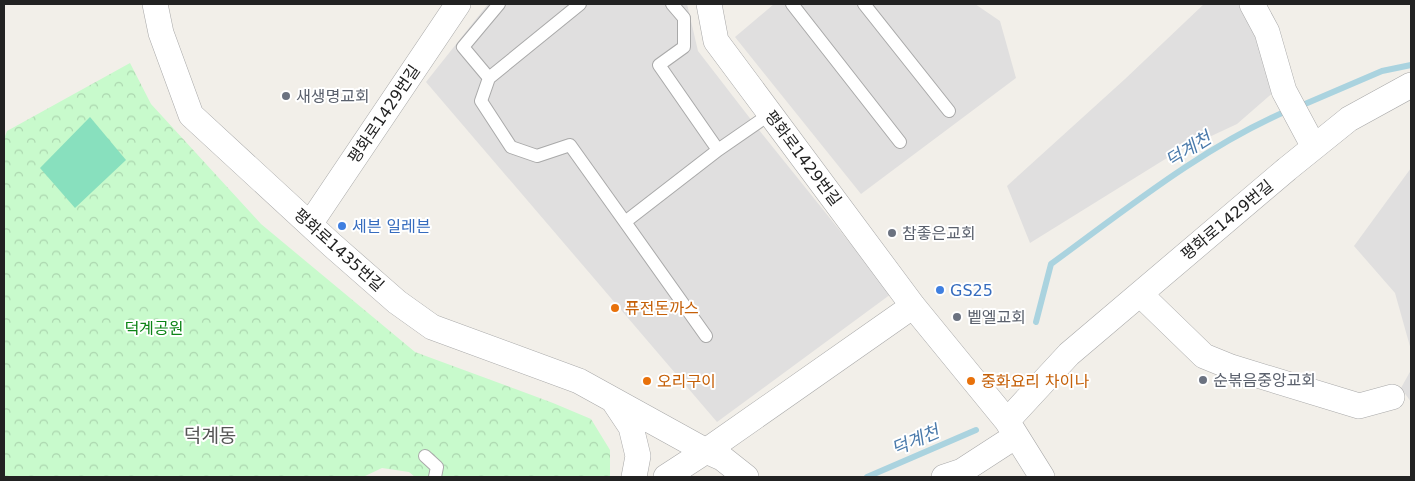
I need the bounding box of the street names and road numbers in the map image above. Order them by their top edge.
street label: 평화로1429번길 [344,61,424,167]
street label: 평화로1429번길 [761,107,845,209]
street label: 평화로1429번길 [1177,176,1277,264]
street label: 평화로1435번길 [290,205,388,295]

